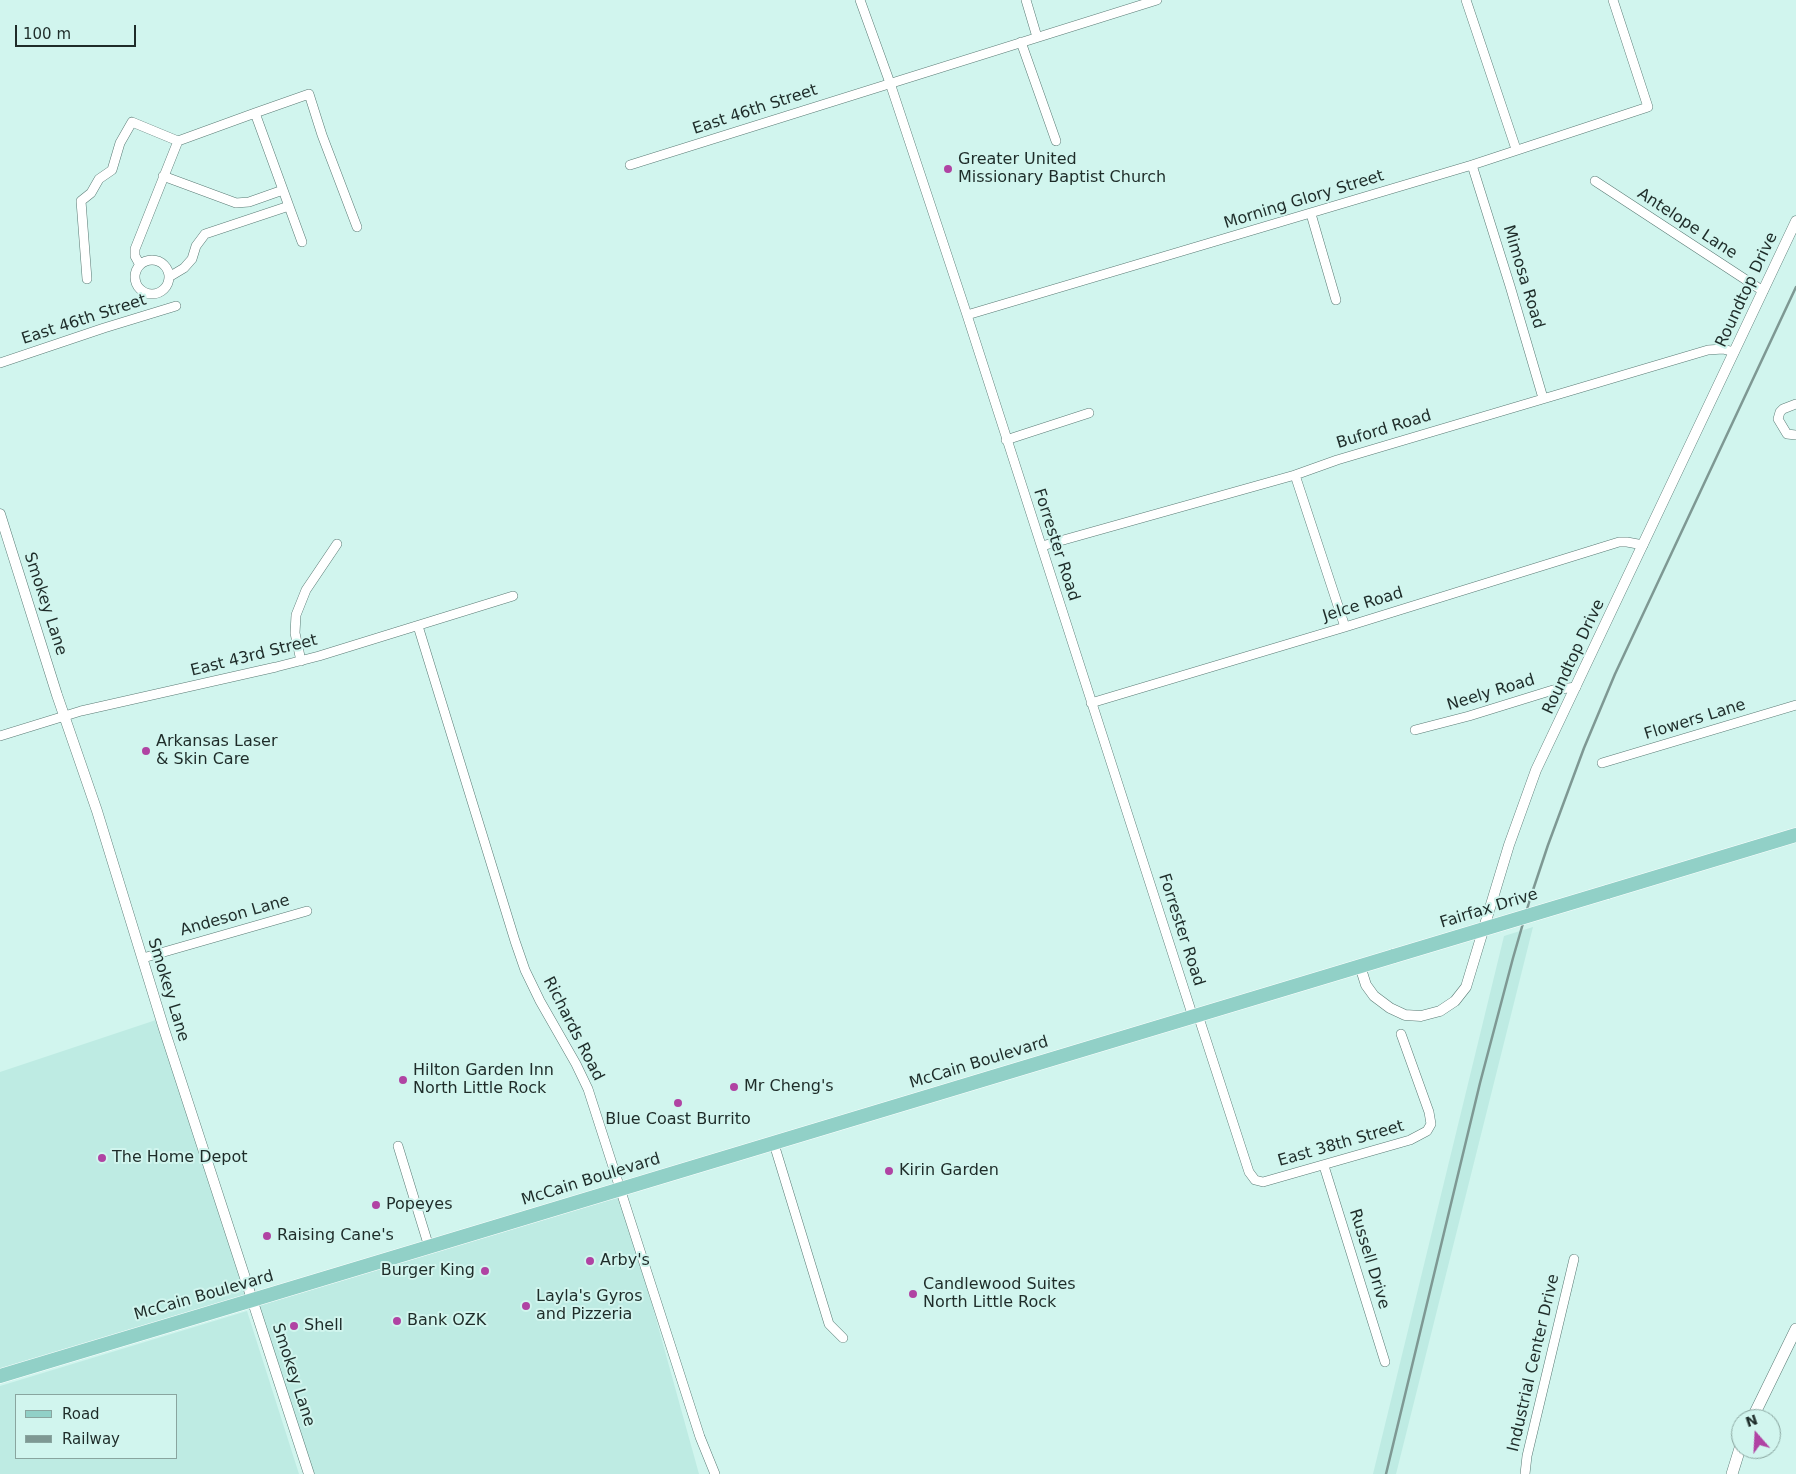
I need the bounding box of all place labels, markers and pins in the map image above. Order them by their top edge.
place label: Greater United Missionary Baptist Church [958,150,1166,188]
marker: Greater United Missionary Baptist Church [942,163,954,175]
place label: Arkansas Laser & Skin Care [156,732,277,770]
marker: Arkansas Laser & Skin Care [140,745,152,757]
place label: Hilton Garden Inn North Little Rock [413,1061,554,1099]
marker: Hilton Garden Inn North Little Rock [397,1074,409,1086]
place label: Mr Cheng's [744,1077,834,1097]
marker: Mr Cheng's [728,1081,740,1093]
marker: Blue Coast Burrito [672,1097,684,1109]
place label: Blue Coast Burrito [605,1110,751,1130]
place label: The Home Depot [112,1148,248,1168]
marker: The Home Depot [96,1152,108,1164]
place label: Kirin Garden [899,1161,999,1181]
marker: Kirin Garden [883,1165,895,1177]
place label: Popeyes [386,1195,453,1215]
marker: Popeyes [370,1199,382,1211]
place label: Raising Cane's [277,1226,394,1246]
marker: Raising Cane's [261,1230,273,1242]
place label: Arby's [600,1251,650,1271]
marker: Arby's [584,1255,596,1267]
place label: Burger King [381,1261,475,1281]
marker: Burger King [479,1265,491,1277]
place label: Candlewood Suites North Little Rock [923,1275,1076,1313]
place label: Layla's Gyros and Pizzeria [536,1287,642,1325]
marker: Candlewood Suites North Little Rock [907,1288,919,1300]
marker: Layla's Gyros and Pizzeria [520,1300,532,1312]
place label: Bank OZK [407,1311,486,1331]
marker: Bank OZK [391,1315,403,1327]
place label: Shell [304,1316,343,1336]
marker: Shell [288,1320,300,1332]

